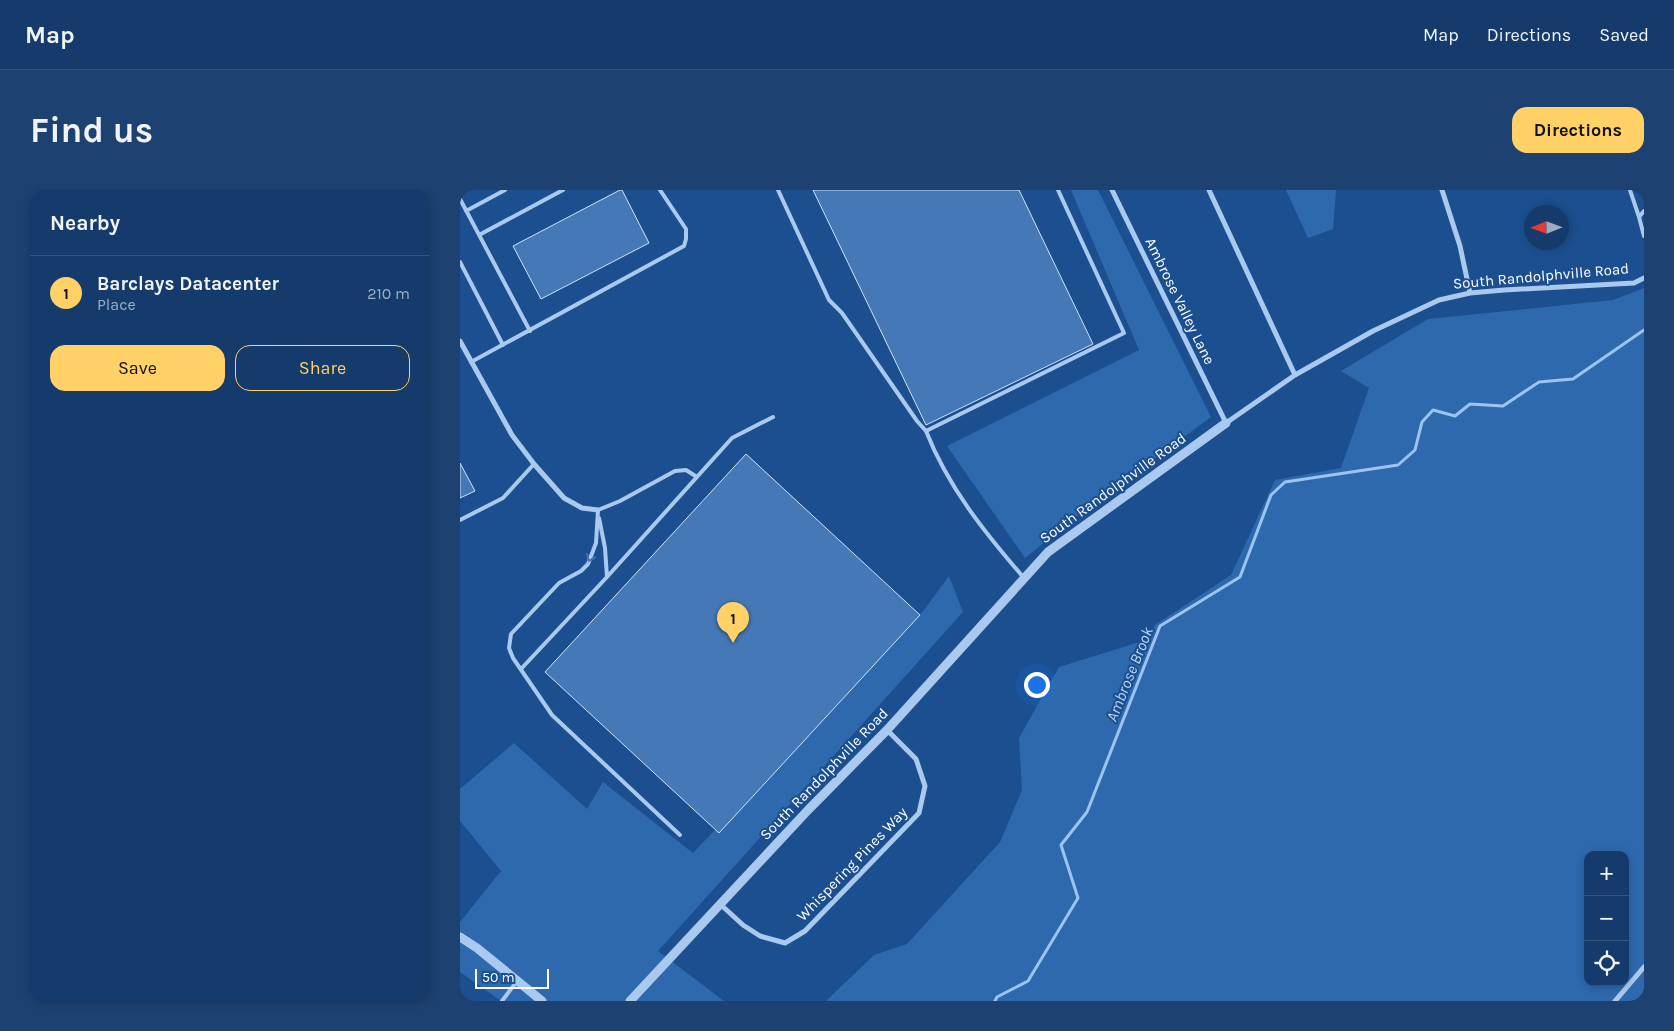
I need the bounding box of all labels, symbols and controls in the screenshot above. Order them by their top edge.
text: Map [25,21,75,49]
text: Map [1423,24,1459,46]
text: Directions [1487,24,1571,46]
text: Saved [1599,24,1649,46]
button: Directions [1512,107,1644,153]
text: Find us [30,110,153,151]
north arrow [1524,205,1569,250]
text: Nearby [50,211,120,235]
street label: Ambrose Valley Lane [1141,234,1219,368]
street label: South Randolphville Road [1452,259,1630,293]
text: Barclays Datacenter [97,273,279,295]
text: 1 [63,284,69,303]
text: 210 m [367,284,410,303]
text: Place [97,295,136,314]
button: Save [50,345,225,391]
button: Share [235,345,410,391]
street label: South Randolphville Road [1036,429,1190,547]
one-way arrow [585,553,596,562]
pin: 1 [717,602,749,643]
water label: Ambrose Brook [1102,623,1157,724]
your location [1024,672,1050,698]
street label: South Randolphville Road [756,704,892,844]
street label: Whispering Pines Way [793,803,911,925]
map controls [1584,851,1629,986]
button: + [1584,851,1629,896]
button: − [1584,896,1629,941]
button: locate [1584,941,1629,986]
scale bar [475,966,549,989]
text: 50 m [482,969,515,986]

